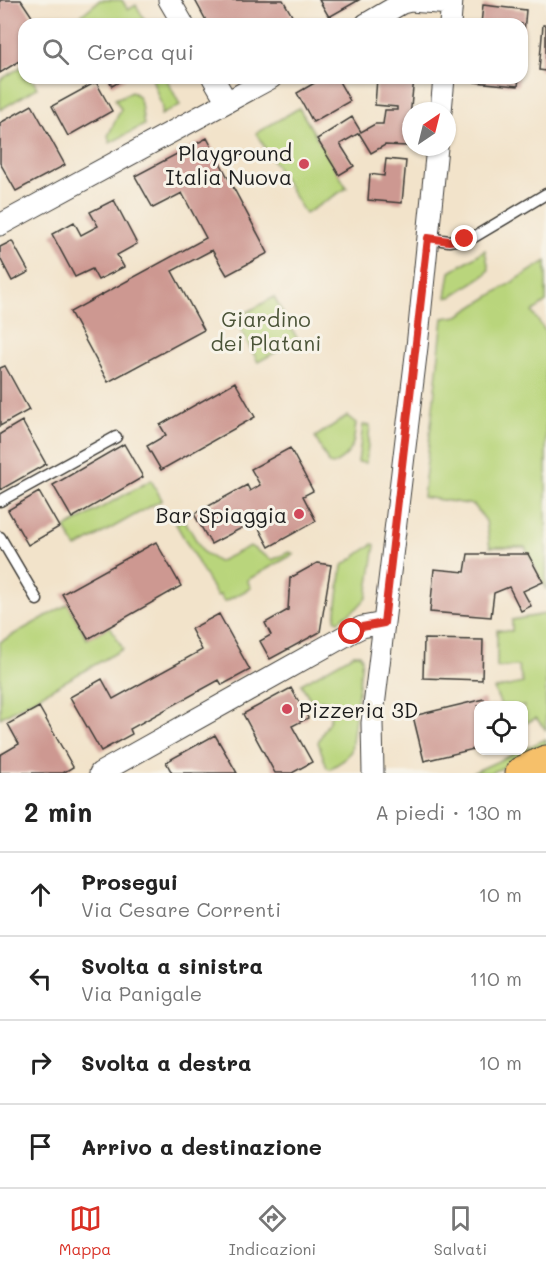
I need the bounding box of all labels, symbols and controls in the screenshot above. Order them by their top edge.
search box [18,18,528,84]
icon: search [39,35,72,68]
text: Cerca qui [87,37,194,66]
north arrow [402,102,456,156]
place label: Playground Italia Nuova [165,139,292,190]
marker: Playground Italia Nuova [297,157,311,171]
route end [451,225,477,251]
park label: Giardino dei Platani [210,305,322,356]
place label: Bar Spiaggia [155,501,287,528]
marker: Bar Spiaggia [292,507,306,521]
route start [338,618,364,644]
place label: Pizzeria 3D [299,696,418,723]
map controls [474,701,528,755]
button: locate [474,701,528,755]
marker: Pizzeria 3D [280,702,294,716]
text: 2 min [24,795,92,829]
text: A piedi · 130 m [375,799,522,825]
text: Prosegui [81,867,178,896]
icon: ahead [24,878,57,911]
text: 10 m [478,881,522,907]
text: Via Cesare Correnti [81,896,281,922]
text: Svolta a sinistra [81,951,263,980]
icon: left [24,962,57,995]
text: 110 m [469,965,522,991]
text: Via Panigale [81,980,202,1006]
icon: right [24,1046,57,1079]
text: Svolta a destra [81,1048,251,1077]
text: 10 m [478,1049,522,1075]
icon: arrive [24,1130,57,1163]
text: Arrivo a destinazione [81,1132,322,1161]
tab: Mappa [59,1202,111,1259]
tab: Indicazioni [229,1202,316,1259]
tab: Salvati [434,1202,487,1259]

